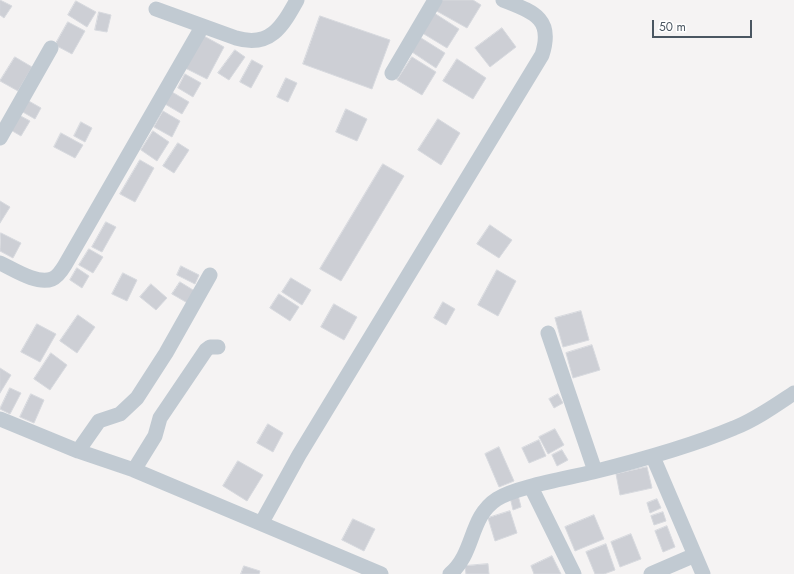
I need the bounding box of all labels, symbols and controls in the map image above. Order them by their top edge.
scale bar [654,12,754,38]
text: 50 m [659,18,686,36]

